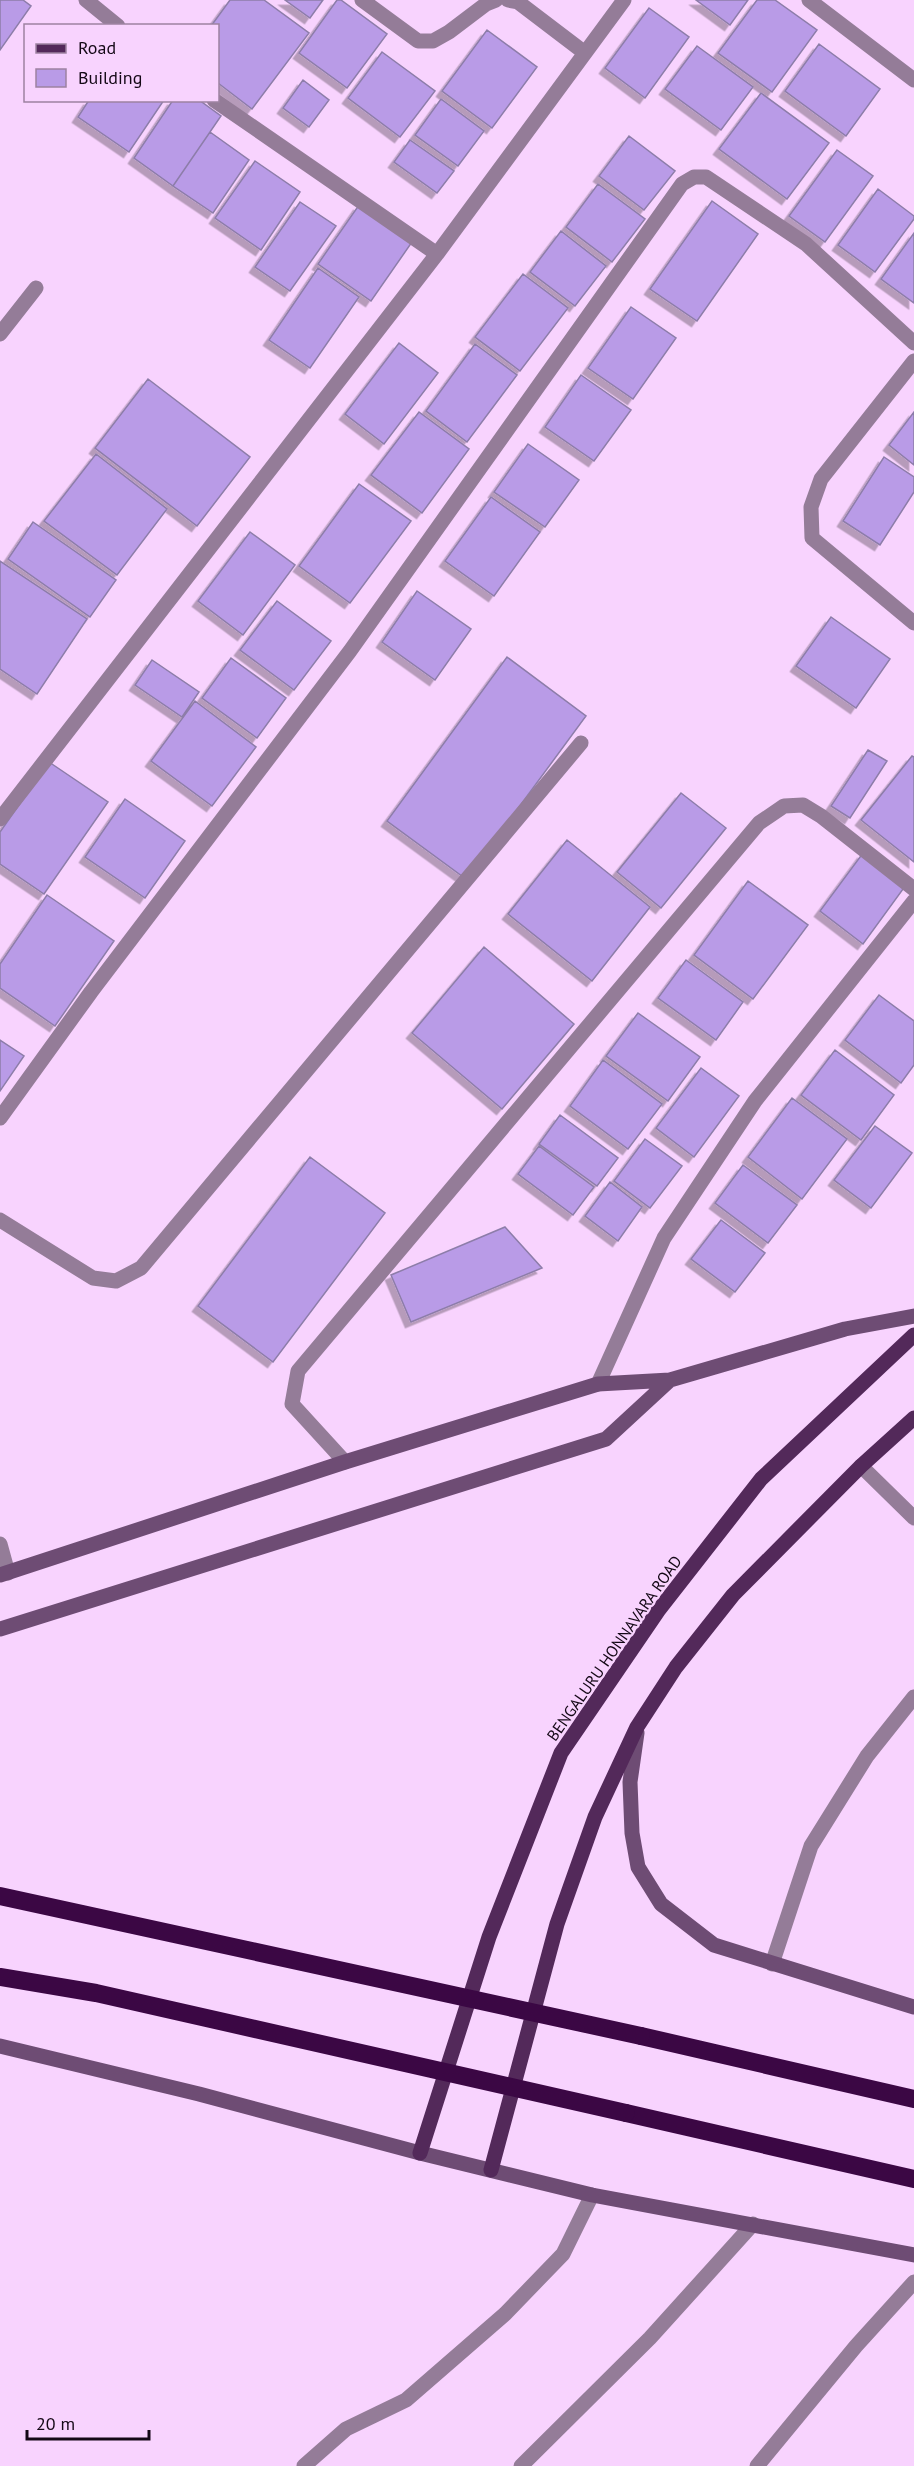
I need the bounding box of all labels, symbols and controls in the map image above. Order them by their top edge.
legend [24,24,219,102]
text: Road [78,36,116,59]
text: Building [78,66,142,89]
street label: BENGALURU HONNAVARA ROAD [542,1551,686,1745]
scale bar [27,2403,148,2441]
text: 20 m [36,2412,75,2435]

